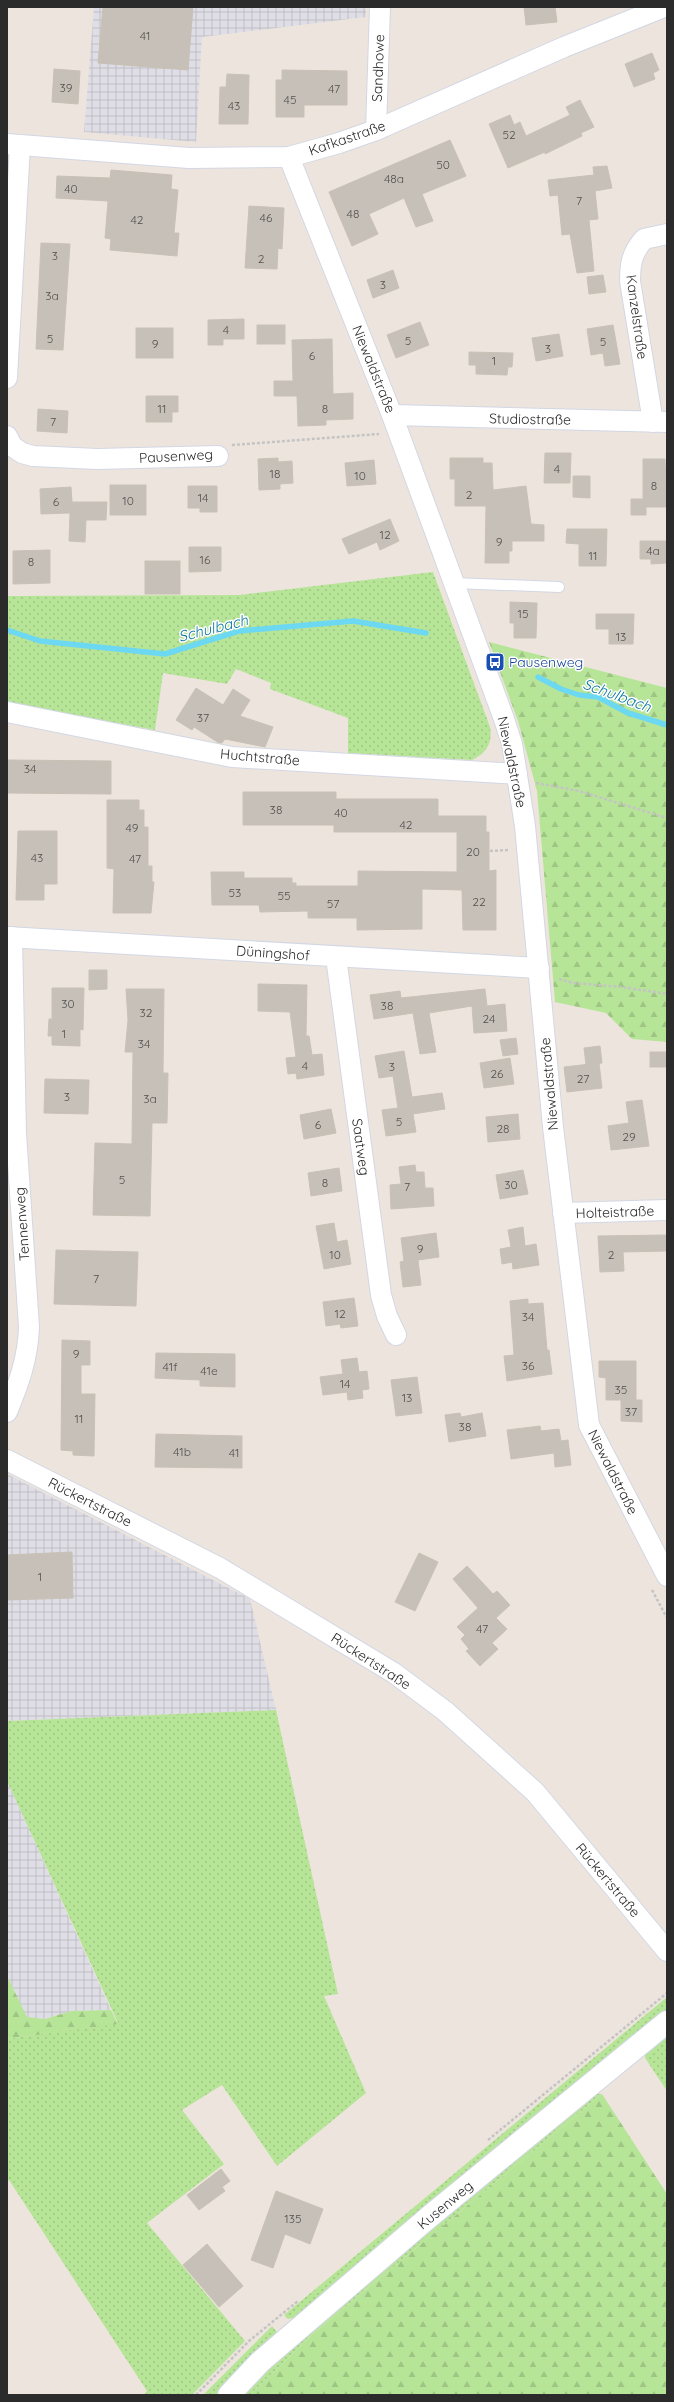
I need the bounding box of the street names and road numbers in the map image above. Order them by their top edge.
street label: Sandhowe [368,34,388,102]
street label: Kafkastraße [306,116,388,160]
street label: Kanzelstraße [622,274,652,360]
street label: Niewaldstraße [348,322,400,416]
street label: Studiostraße [489,409,571,429]
street label: Pausenweg [138,445,214,467]
street label: Niewaldstraße [494,715,531,810]
street label: Huchtstraße [220,745,301,769]
street label: Düningshof [236,941,310,965]
street label: Niewaldstraße [536,1037,562,1131]
street label: Saatweg [348,1117,374,1177]
street label: Tennenweg [10,1186,34,1262]
street label: Holteistraße [575,1202,655,1222]
street label: Niewaldstraße [584,1426,642,1518]
street label: Rückertstraße [45,1473,135,1531]
street label: Rückertstraße [328,1629,414,1693]
street label: Rückertstraße [572,1839,644,1921]
street label: Kusenweg [414,2177,476,2233]

